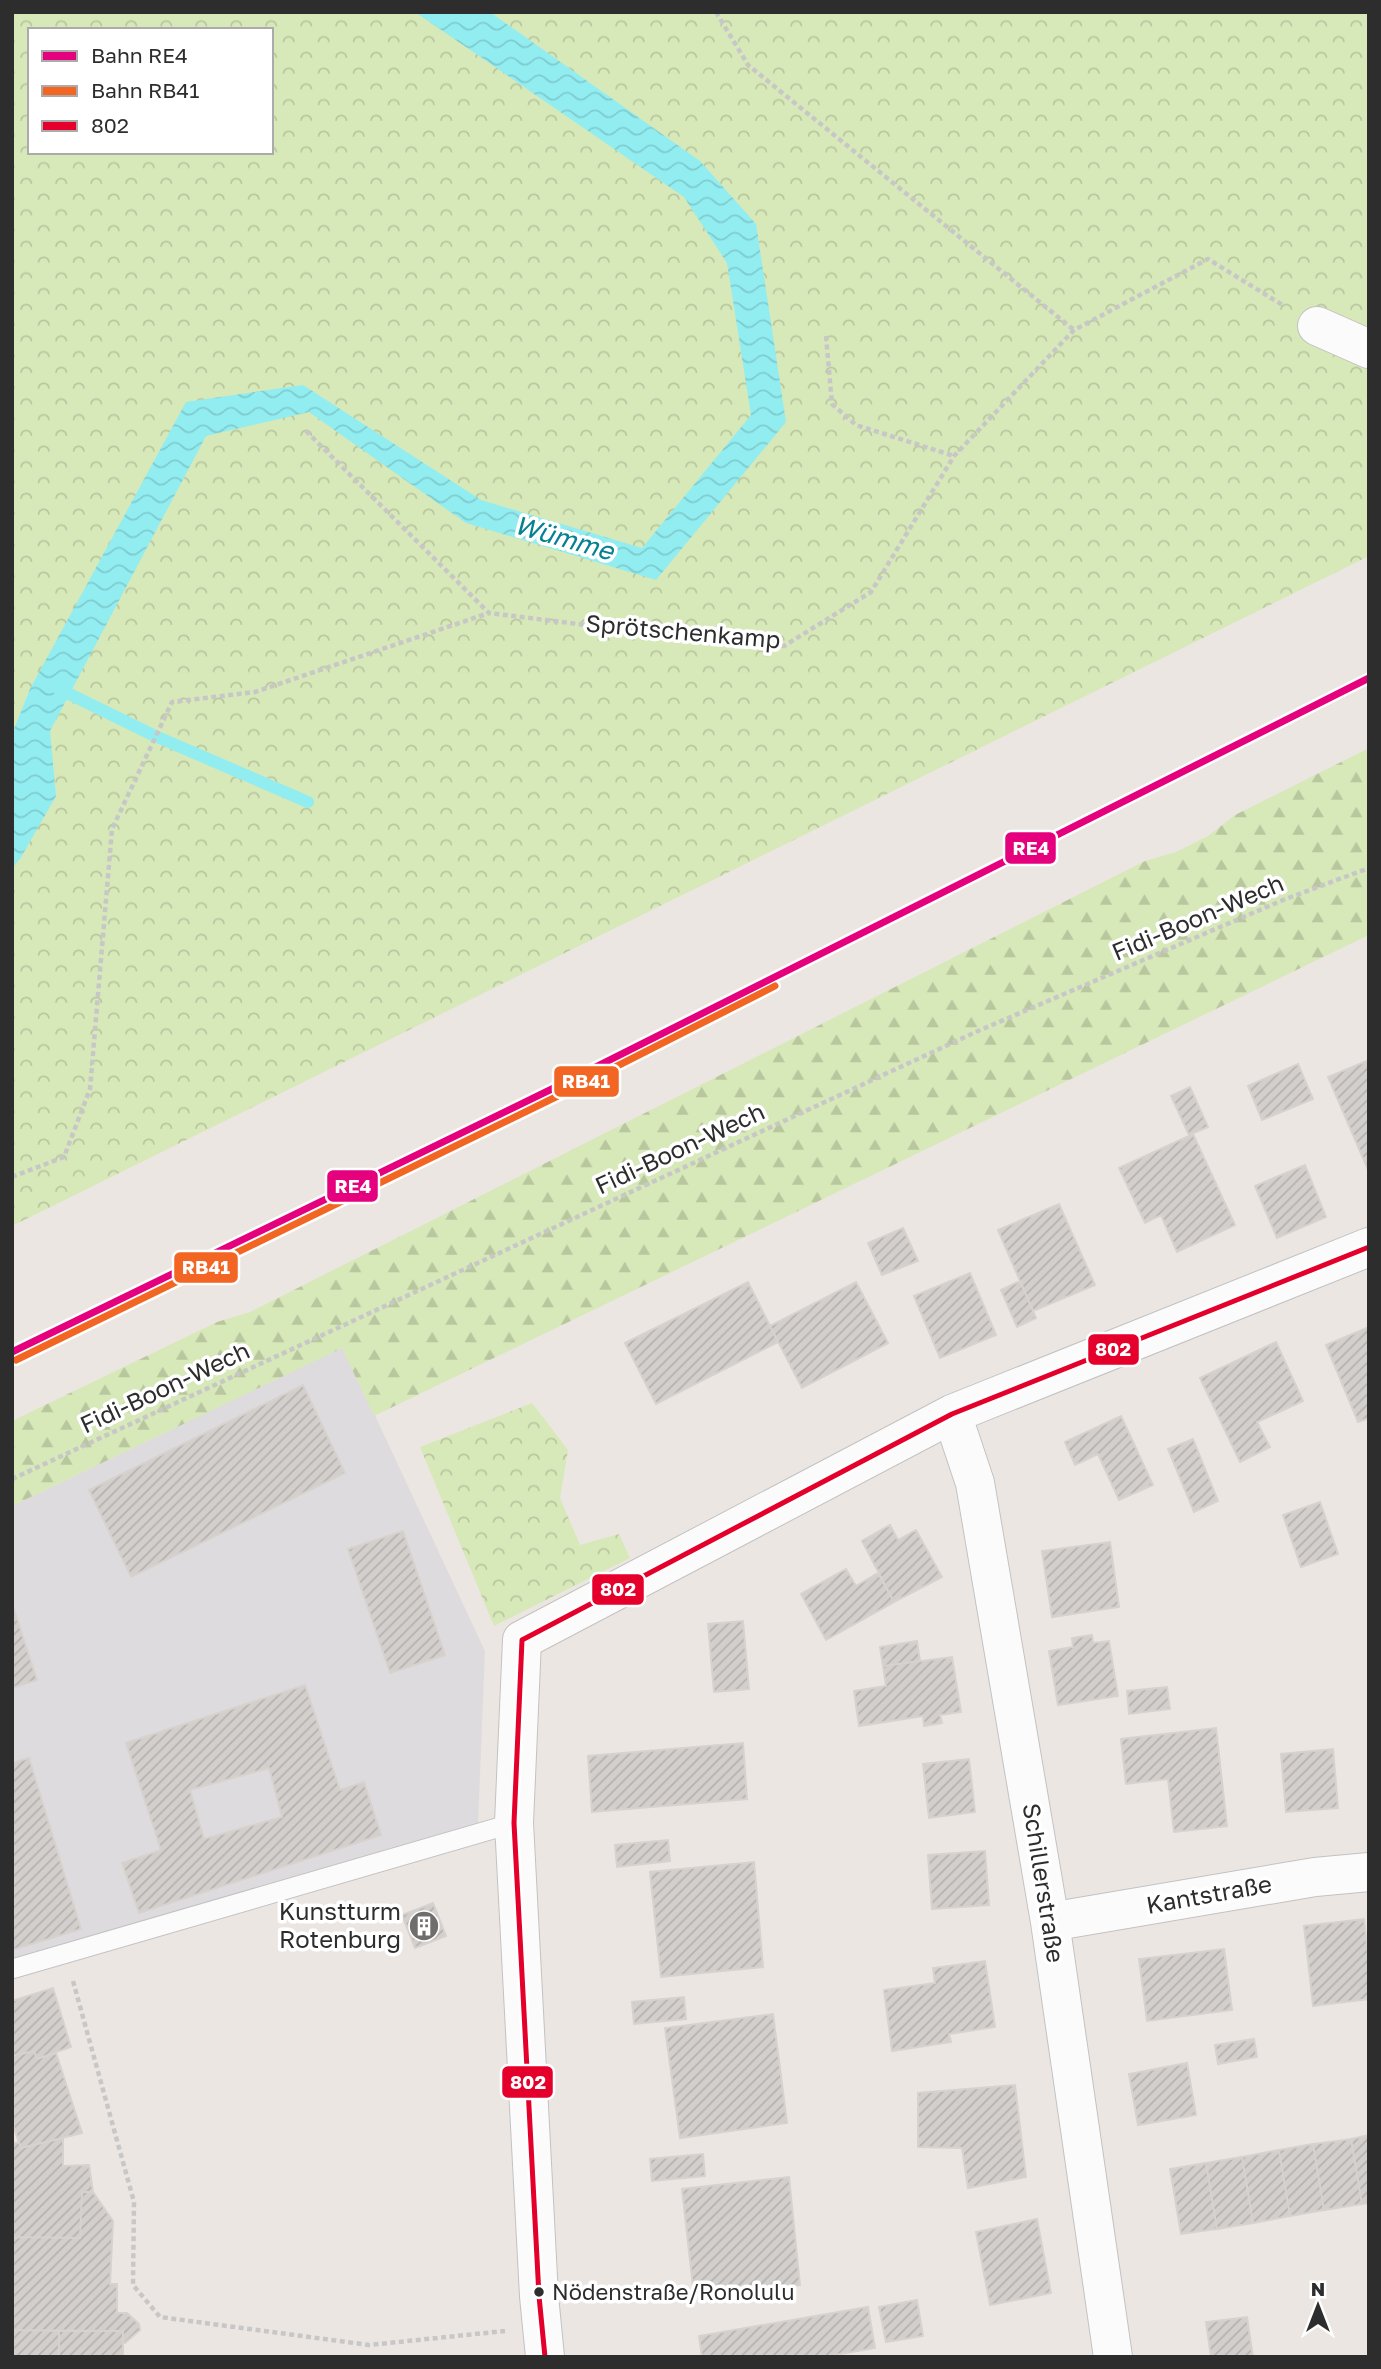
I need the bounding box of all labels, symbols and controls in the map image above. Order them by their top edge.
legend [28,28,273,154]
text: Bahn RE4 [91,42,188,68]
text: Bahn RB41 [91,77,199,103]
text: 802 [91,112,129,138]
water label: Wümme [511,509,619,567]
street label: Sprötschenkamp [585,608,782,653]
line badge: RE4 [1004,831,1057,865]
text: RE4 [1013,836,1050,859]
street label: Fidi-Boon-Wech [1107,867,1288,966]
line badge: RB41 [553,1065,620,1098]
text: RB41 [562,1069,610,1092]
street label: Fidi-Boon-Wech [590,1096,769,1200]
line badge: RE4 [326,1169,379,1203]
text: RE4 [335,1174,372,1197]
line badge: RB41 [173,1251,239,1284]
text: RB41 [182,1255,230,1278]
line badge: 802 [1087,1333,1140,1366]
street label: Fidi-Boon-Wech [75,1335,254,1439]
text: 802 [1095,1337,1131,1360]
line badge: 802 [591,1573,645,1606]
text: 802 [600,1577,636,1600]
street label: Schillerstraße [1018,1801,1071,1964]
street label: Kantstraße [1144,1868,1274,1919]
place label: Kunstturm Rotenburg [279,1896,401,1953]
building icon: Kunstturm Rotenburg [407,1909,441,1943]
line badge: 802 [501,2065,554,2099]
text: 802 [510,2070,546,2093]
north arrow [1283,2271,1353,2341]
text: N [1311,2277,1325,2300]
place label: Nödenstraße/Ronolulu [552,2278,794,2305]
marker: Nödenstraße/Ronolulu [532,2285,546,2299]

